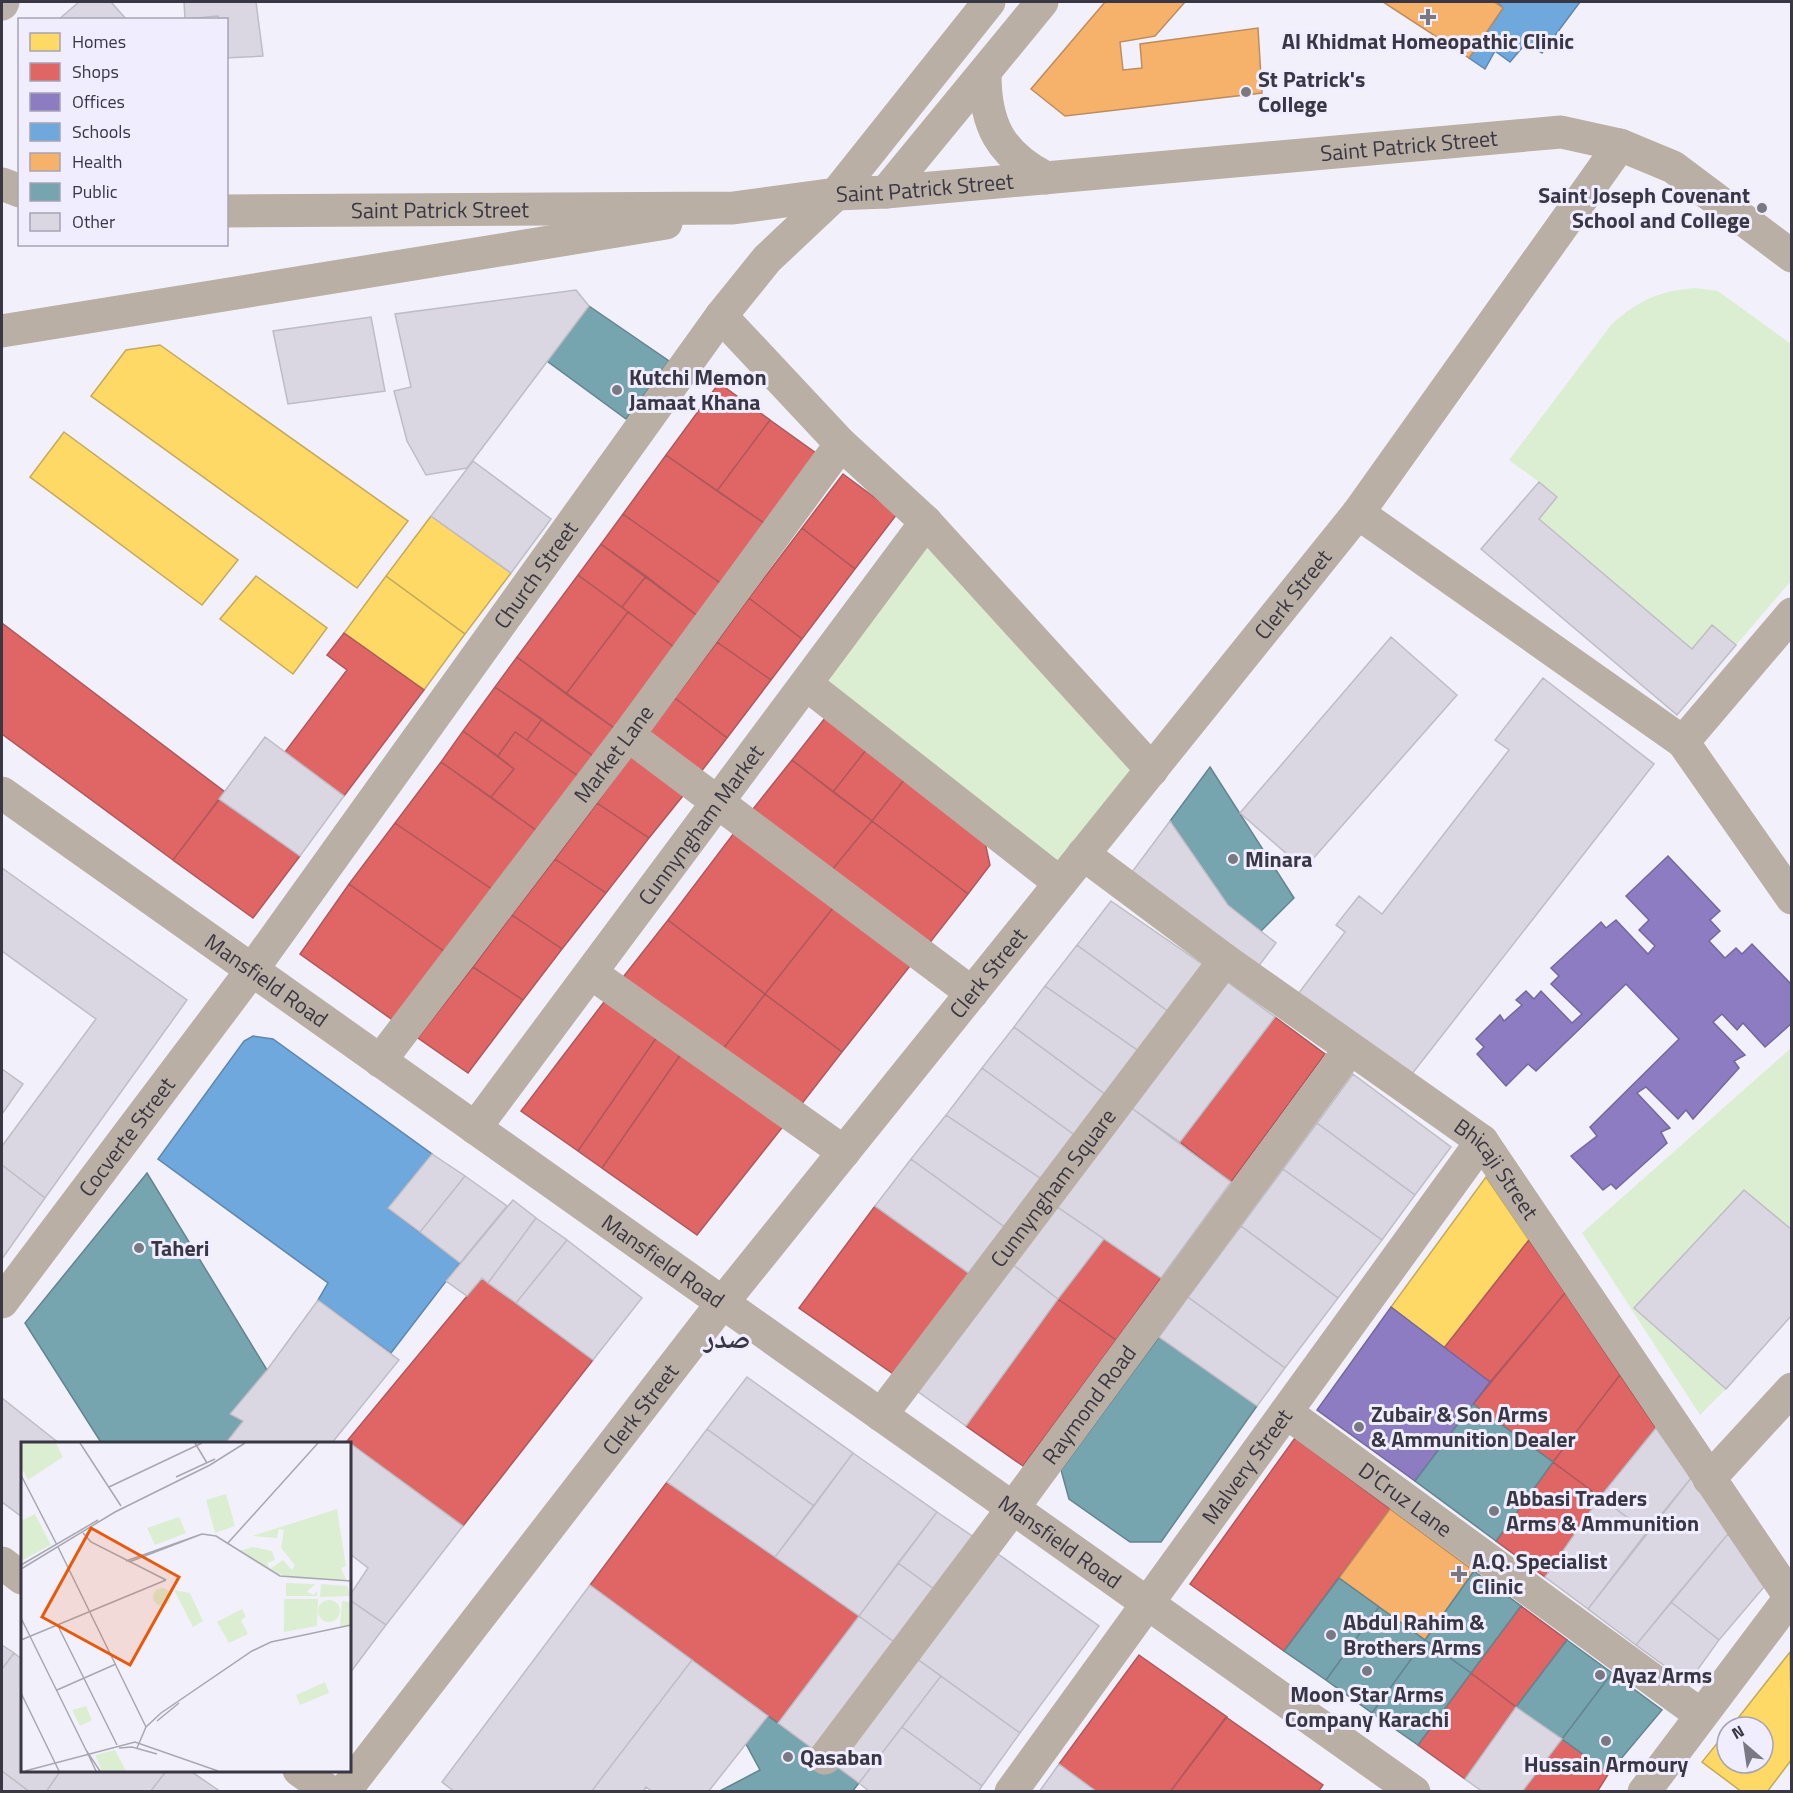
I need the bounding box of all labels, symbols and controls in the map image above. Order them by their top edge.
marker: Al Khidmat Homeopathic Clinic [1419,8,1437,26]
legend [18,18,228,246]
place label: Al Khidmat Homeopathic Clinic [1282,24,1574,58]
text: Homes [72,28,126,55]
text: Shops [72,58,119,85]
place label: St Patrick's College [1258,62,1365,121]
marker: St Patrick's College [1239,85,1253,99]
text: Offices [72,88,125,115]
text: Schools [72,118,131,145]
street label: Saint Patrick Street [1319,121,1499,170]
text: Health [72,148,122,175]
street label: Saint Patrick Street [835,164,1015,211]
text: Public [72,178,118,205]
place label: Saint Joseph Covenant School and College [1538,178,1750,237]
street label: Saint Patrick Street [351,192,529,227]
marker: Saint Joseph Covenant School and College [1755,201,1769,215]
text: Other [72,208,115,235]
place label: Kutchi Memon Jamaat Khana [629,360,767,419]
marker: Kutchi Memon Jamaat Khana [610,383,624,397]
street label: Church Street [485,513,586,636]
street label: Clerk Street [1246,541,1340,647]
street label: Market Lane [565,697,662,810]
street label: Cunnyngham Market [629,737,772,912]
place label: Minara [1245,842,1312,876]
marker: Minara [1226,852,1240,866]
street label: Clerk Street [941,920,1035,1026]
street label: Mansfield Road [198,925,335,1036]
street label: Cocverte Street [70,1069,183,1204]
street label: Cunnyngham Square [982,1101,1124,1274]
street label: Bhicaji Street [1447,1109,1547,1227]
street label: Mansfield Road [595,1205,732,1316]
place label: Taheri [151,1231,209,1265]
marker: Taheri [132,1241,146,1255]
district label: صدر [703,1316,750,1359]
street label: Raymond Road [1033,1338,1144,1472]
street label: Clerk Street [594,1356,687,1462]
place label: Zubair & Son Arms & Ammunition Dealer [1371,1397,1576,1456]
street label: Malvery Street [1193,1401,1300,1531]
marker: Zubair & Son Arms & Ammunition Dealer [1352,1420,1366,1434]
inset map [21,1442,351,1772]
street label: D'Cruz Lane [1351,1453,1460,1545]
place label: Abbasi Traders Arms & Ammunition [1506,1481,1699,1540]
street label: Mansfield Road [991,1486,1129,1597]
marker: Abbasi Traders Arms & Ammunition [1487,1504,1501,1518]
place label: A.Q. Specialist Clinic [1472,1544,1608,1603]
marker: A.Q. Specialist Clinic [1450,1565,1468,1583]
place label: Abdul Rahim & Brothers Arms [1343,1605,1485,1664]
marker: Abdul Rahim & Brothers Arms [1324,1628,1338,1642]
place label: Ayaz Arms [1612,1658,1712,1692]
marker: Moon Star Arms Company Karachi [1360,1664,1374,1678]
marker: Ayaz Arms [1593,1668,1607,1682]
place label: Moon Star Arms Company Karachi [1285,1677,1449,1736]
north arrow [1715,1715,1775,1775]
text: N [1727,1719,1748,1745]
marker: Hussain Armoury [1599,1734,1613,1748]
place label: Qasaban [800,1740,883,1774]
place label: Hussain Armoury [1524,1747,1688,1781]
marker: Qasaban [781,1750,795,1764]

